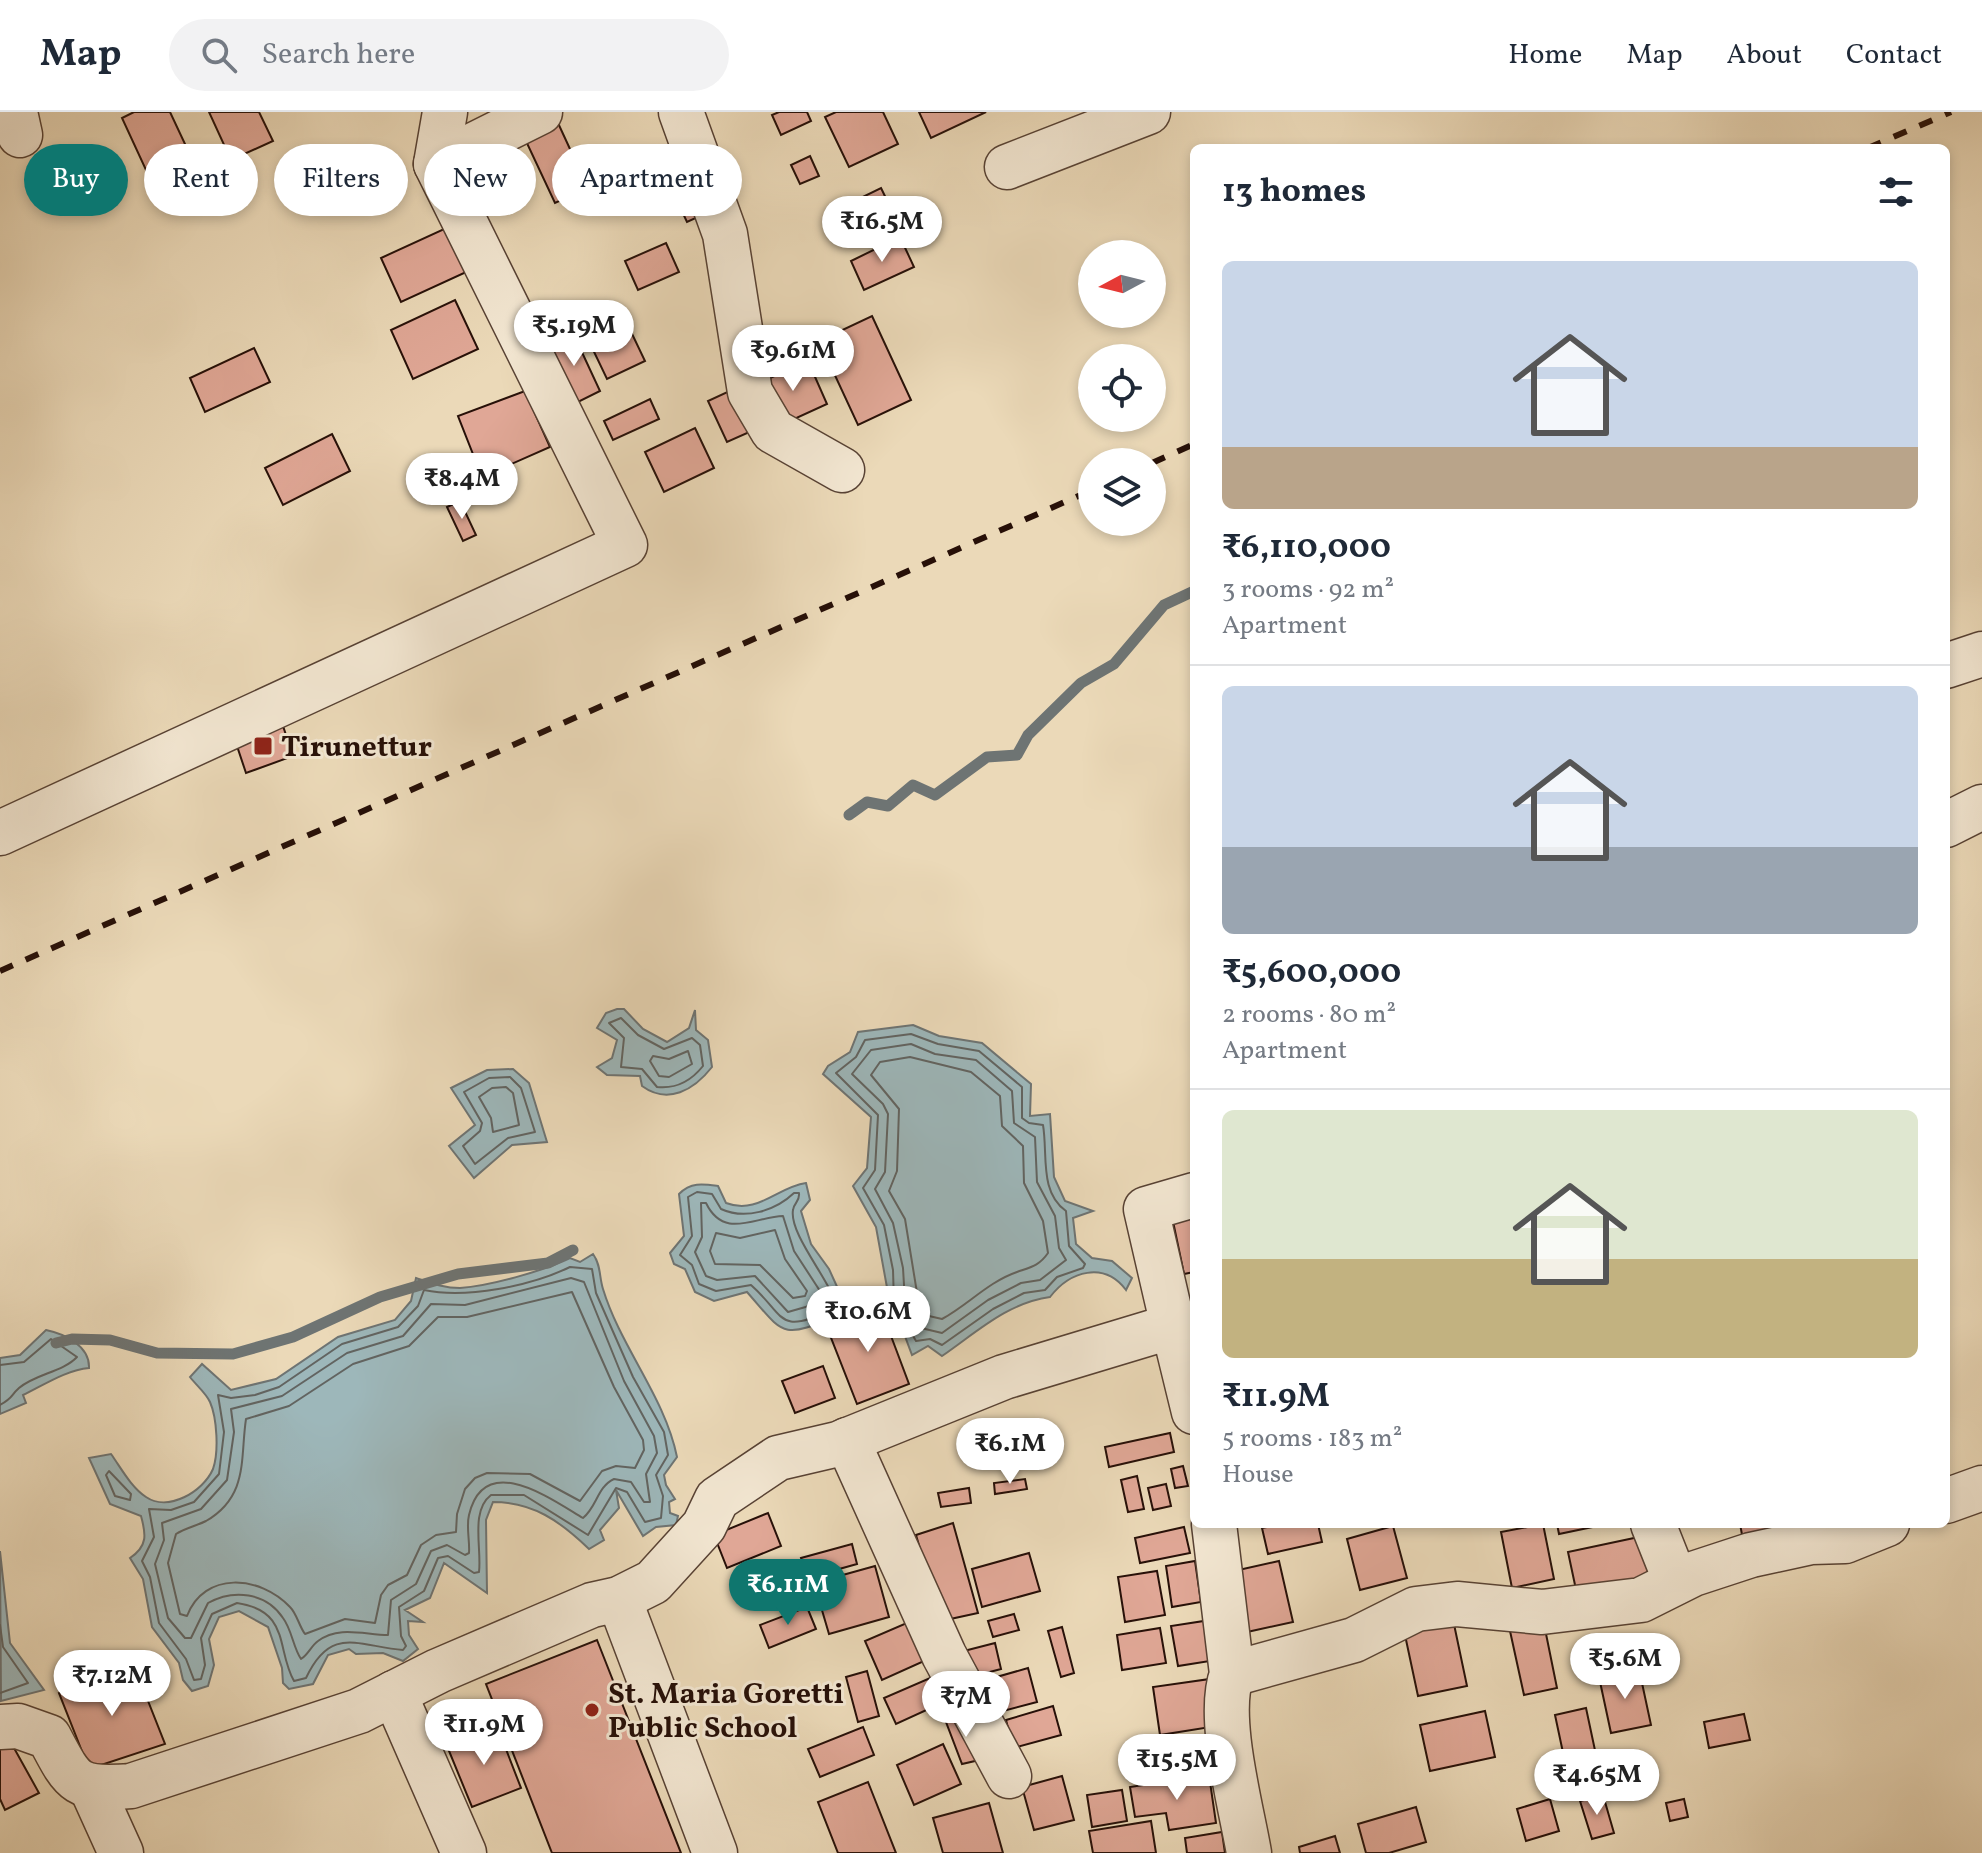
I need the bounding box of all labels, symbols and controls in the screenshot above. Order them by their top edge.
search box [169,19,729,91]
text: Map [40,29,121,82]
icon: search [197,33,241,77]
text: Search here [261,34,415,76]
text: Home [1508,36,1582,75]
text: Map [1626,36,1682,75]
text: About [1726,36,1802,75]
text: Contact [1846,36,1942,75]
chip: Buy [24,144,128,216]
chip: Rent [144,144,258,216]
chip: Filters [274,144,408,216]
chip: New [424,144,536,216]
chip: Apartment [552,144,742,216]
text: 13 homes [1222,169,1366,216]
icon: filters [1874,170,1918,214]
pin: ₹16.5M [817,196,947,264]
text: ₹16.5M [840,204,924,240]
north arrow [1078,240,1166,328]
map controls [1078,240,1166,536]
pin: ₹5.19M [509,300,639,368]
text: ₹5.19M [532,308,616,344]
icon: home [1498,313,1642,457]
pin: ₹9.61M [728,325,858,393]
text: ₹9.61M [750,333,836,369]
button: locate [1078,344,1166,432]
button: layers [1078,448,1166,536]
pin: ₹8.4M [406,453,518,521]
text: ₹8.4M [424,461,500,497]
text: ₹6,110,000 [1222,525,1391,572]
text: 3 rooms · 92 m² [1222,572,1394,608]
text: Apartment [1222,608,1347,644]
place label: Tirunettur [281,727,432,769]
marker: Tirunettur [252,735,274,757]
icon: home [1498,738,1642,882]
text: ₹5,600,000 [1222,950,1401,997]
text: 2 rooms · 80 m² [1222,997,1396,1033]
text: Apartment [1222,1033,1347,1069]
icon: home [1498,1162,1642,1306]
pin: ₹10.6M [803,1286,933,1354]
text: ₹10.6M [824,1294,912,1330]
text: ₹11.9M [1222,1374,1329,1421]
pin: ₹6.1M [954,1418,1066,1486]
text: 5 rooms · 183 m² [1222,1421,1402,1457]
text: ₹6.1M [974,1426,1046,1462]
text: House [1222,1457,1294,1493]
pin: ₹6.11M [723,1559,853,1627]
text: ₹6.11M [747,1567,829,1603]
pin: ₹5.6M [1569,1633,1681,1701]
text: ₹5.6M [1588,1641,1662,1677]
pin: ₹7.12M [47,1650,177,1718]
text: ₹7.12M [72,1658,152,1694]
pin: ₹7M [927,1671,1005,1739]
place label: St. Maria Goretti Public School [608,1674,844,1750]
text: ₹7M [940,1679,992,1715]
pin: ₹11.9M [419,1699,549,1767]
marker: St. Maria Goretti Public School [583,1701,601,1719]
text: ₹11.9M [443,1707,525,1743]
pin: ₹15.5M [1112,1734,1242,1802]
text: ₹15.5M [1136,1742,1218,1778]
pin: ₹4.65M [1532,1749,1662,1817]
text: ₹4.65M [1552,1757,1642,1793]

